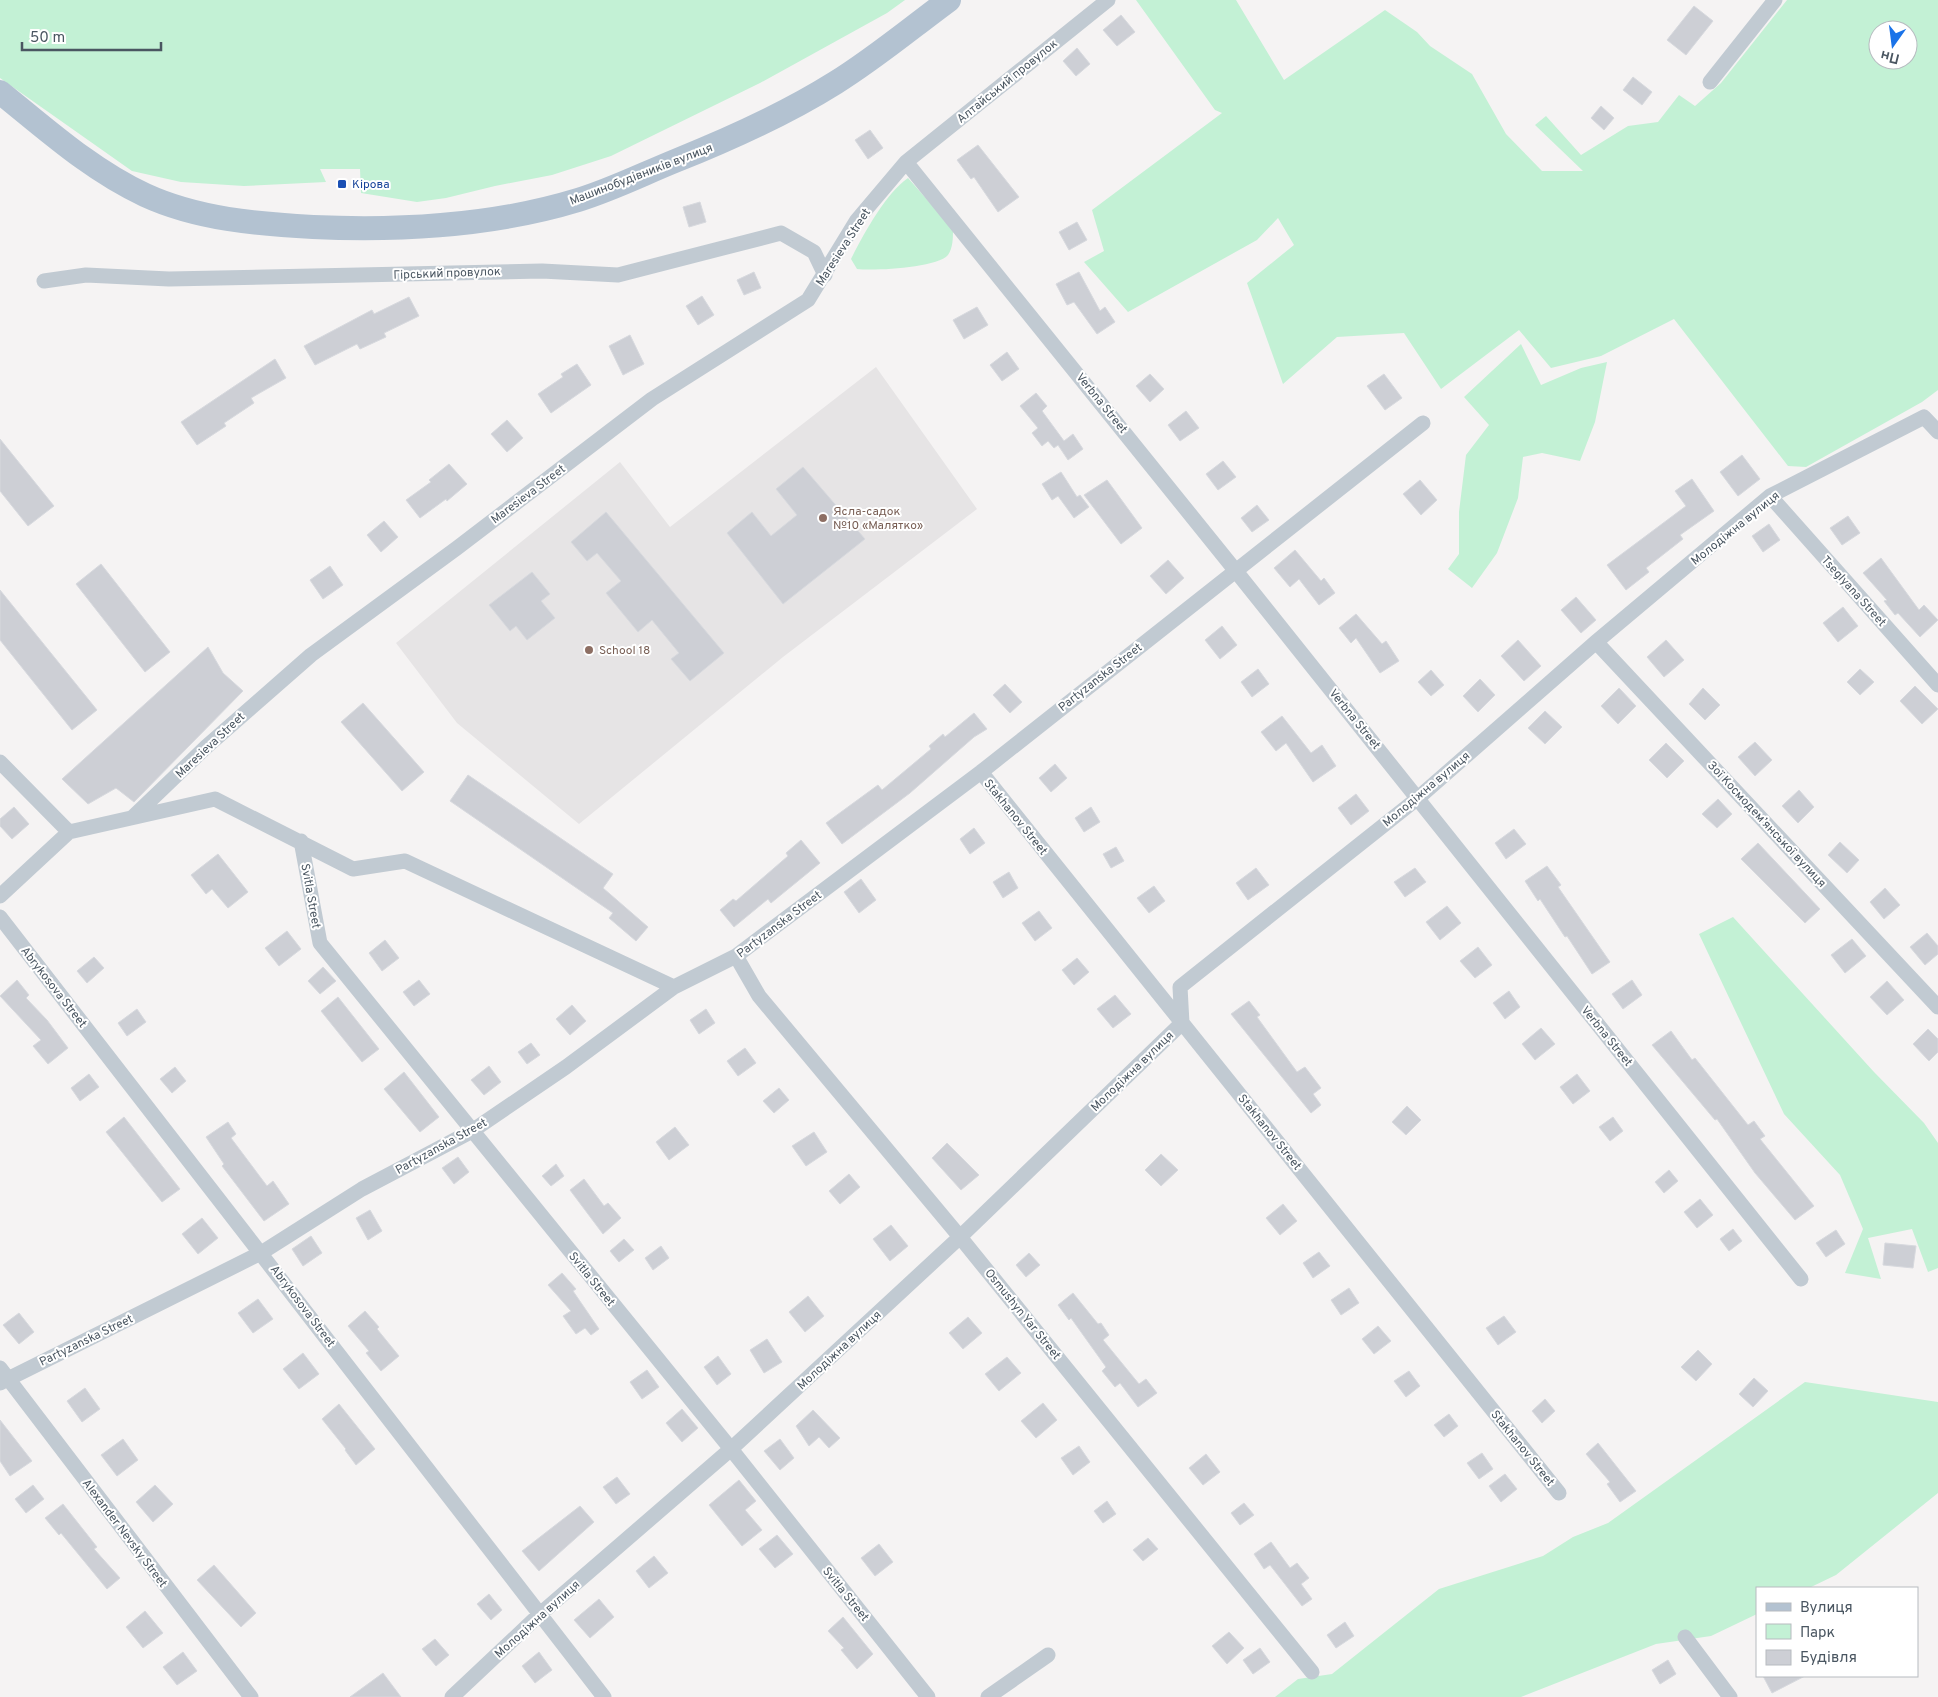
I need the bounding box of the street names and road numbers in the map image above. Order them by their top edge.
street label: Алтайський провулок [954,36,1061,127]
street label: Машинобудівників вулиця [567,140,715,210]
street label: Maresieva Street [813,206,875,289]
street label: Гірський провулок [393,264,501,284]
street label: Verbna Street [1072,370,1131,437]
street label: Maresieva Street [488,461,569,528]
street label: Молодіжна вулиця [1688,488,1783,569]
street label: Tseglyana Street [1817,553,1889,630]
street label: Partyzanska Street [1055,640,1146,716]
street label: Verbna Street [1325,686,1384,753]
street label: Maresieva Street [173,709,249,782]
street label: Молодіжна вулиця [1380,748,1474,831]
street label: Зої Космодем’янської вулиця [1703,758,1829,891]
street label: Stakhanov Street [980,776,1051,859]
street label: Svitla Street [296,862,324,930]
street label: Partyzanska Street [734,888,825,962]
street label: Abrykosova Street [17,944,90,1031]
street label: Verbna Street [1577,1003,1636,1070]
street label: Молодіжна вулиця [1088,1028,1178,1115]
street label: Stakhanov Street [1234,1091,1305,1174]
street label: Partyzanska Street [393,1115,490,1179]
street label: Svitla Street [564,1249,618,1310]
street label: Abrykosova Street [266,1262,338,1351]
street label: Osmushyn Yar Street [981,1266,1064,1363]
street label: Молодіжна вулиця [794,1308,885,1394]
street label: Partyzanska Street [37,1311,136,1371]
street label: Stakhanov Street [1487,1407,1558,1490]
street label: Alexander Nevsky Street [78,1476,170,1591]
street label: Svitla Street [818,1564,872,1625]
street label: Молодіжна вулиця [492,1577,584,1662]

